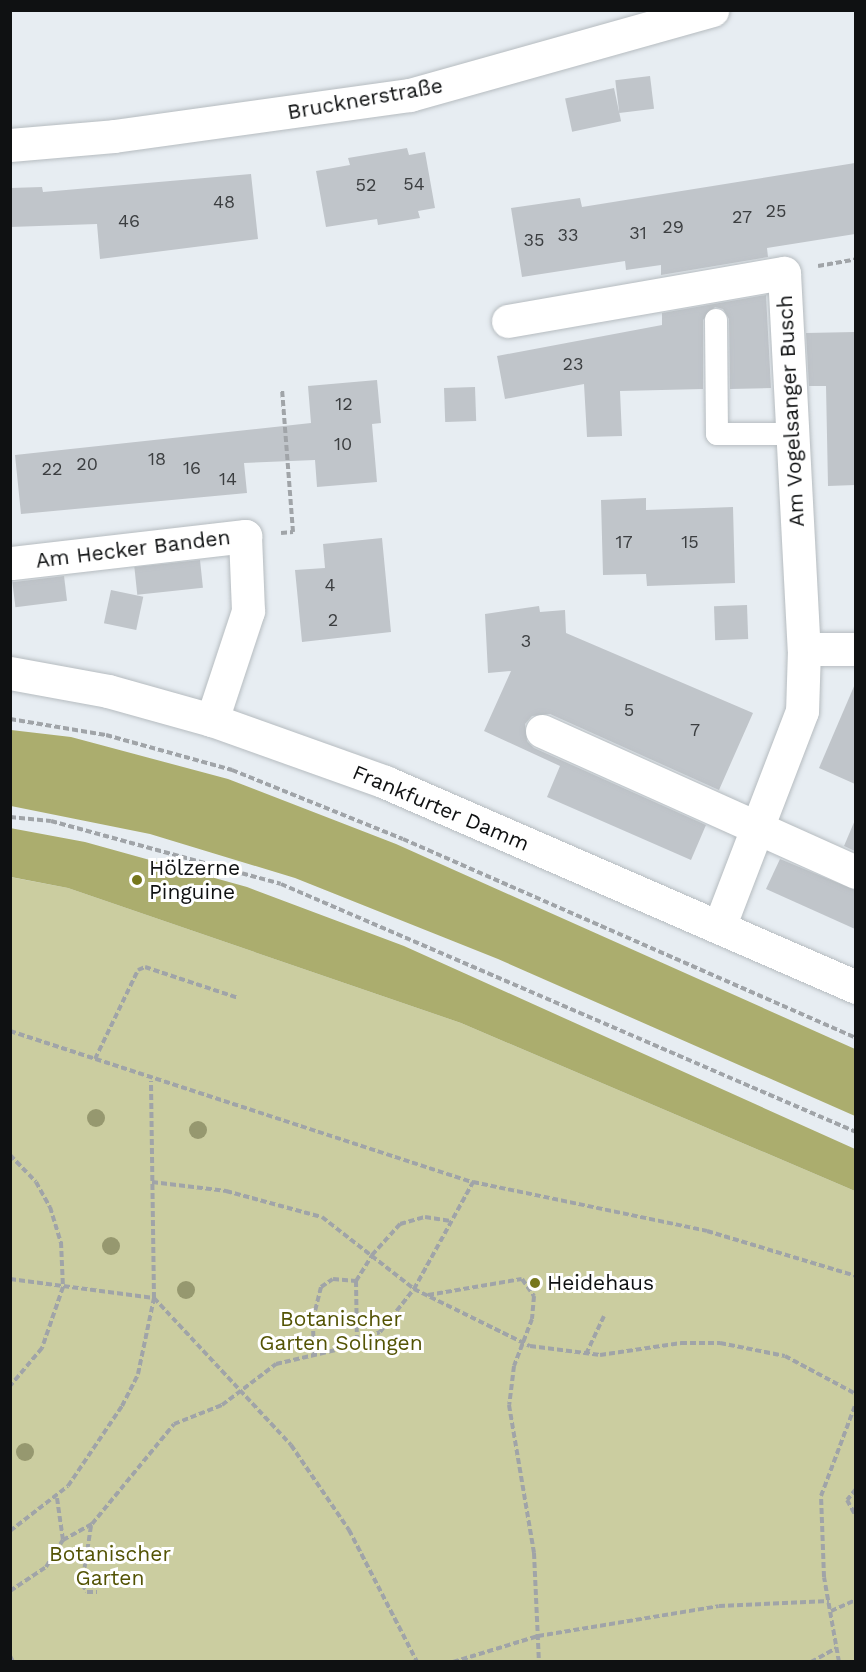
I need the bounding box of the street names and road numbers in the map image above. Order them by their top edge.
street label: Brucknerstraße [285,73,445,125]
street label: Am Vogelsanger Busch [772,294,810,528]
street label: Am Hecker Banden [34,525,232,573]
street label: Frankfurter Damm [349,759,533,857]

